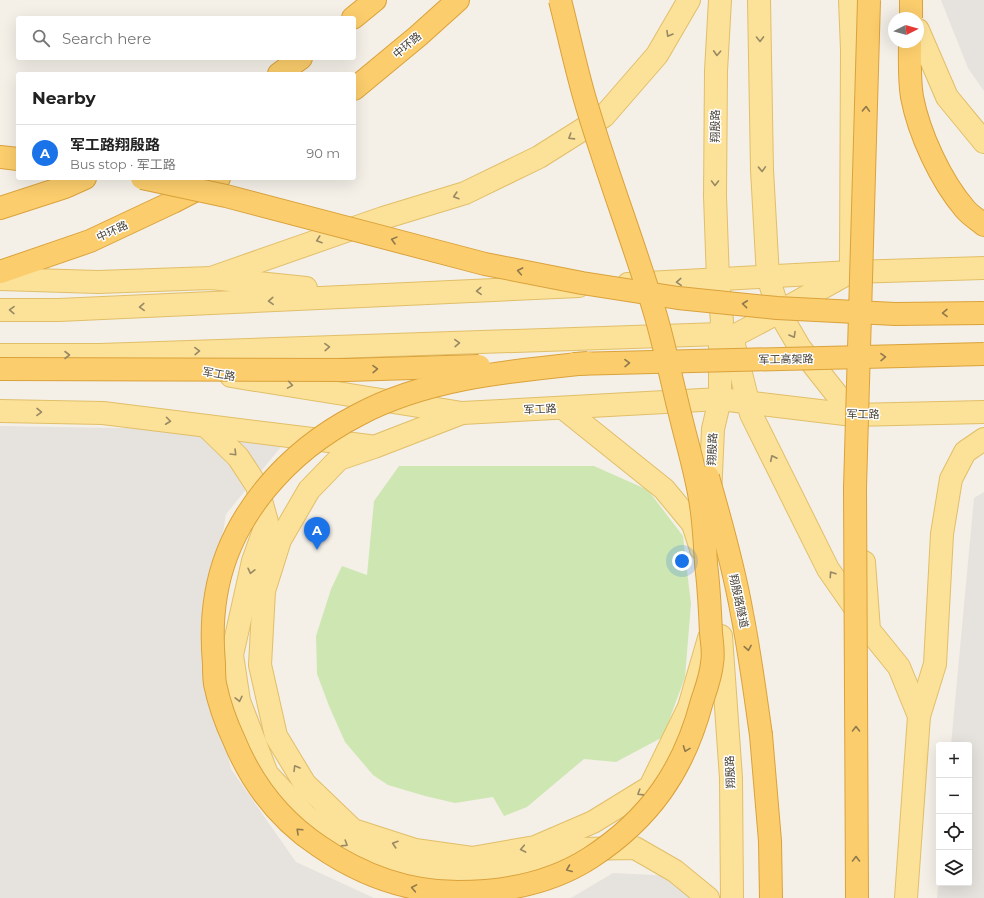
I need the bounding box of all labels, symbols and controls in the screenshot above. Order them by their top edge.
north arrow [888,12,924,48]
search box [16,16,356,60]
icon: search [30,27,52,49]
text: Search here [62,29,151,48]
street label: 中环路 [390,29,424,61]
one-way arrow [667,30,674,37]
one-way arrow [755,36,764,42]
one-way arrow [712,50,721,56]
text: Nearby [32,88,96,108]
one-way arrow [862,106,870,112]
street label: 翔殷路 [708,110,722,143]
one-way arrow [568,132,575,139]
text: 军工路翔殷路 [70,135,160,154]
text: A [40,145,50,161]
text: 90 m [306,145,340,161]
text: Bus stop · 军工路 [70,156,176,172]
one-way arrow [758,166,767,172]
one-way arrow [711,180,719,186]
one-way arrow [453,191,460,200]
street label: 中环路 [94,218,130,244]
one-way arrow [316,236,323,244]
one-way arrow [390,237,397,245]
one-way arrow [517,267,523,276]
one-way arrow [676,277,682,286]
one-way arrow [476,287,482,296]
one-way arrow [268,296,274,305]
one-way arrow [742,300,748,309]
one-way arrow [139,302,145,311]
one-way arrow [9,306,15,314]
one-way arrow [942,309,948,318]
one-way arrow [788,331,795,339]
one-way arrow [454,339,460,347]
one-way arrow [324,343,330,351]
one-way arrow [194,347,200,356]
one-way arrow [64,351,70,359]
street label: 军工高架路 [758,352,814,366]
one-way arrow [880,353,886,361]
one-way arrow [624,358,630,367]
street label: 军工路 [202,365,236,383]
one-way arrow [372,365,378,373]
one-way arrow [287,381,294,389]
street label: 军工路 [523,401,557,417]
street label: 军工路 [846,407,880,421]
one-way arrow [36,408,42,416]
one-way arrow [165,416,172,425]
street label: 翔殷路 [704,432,720,466]
one-way arrow [229,448,236,456]
one-way arrow [770,455,778,463]
pin: A [304,517,330,550]
your location [672,551,692,571]
one-way arrow [247,568,255,575]
one-way arrow [830,572,837,579]
street label: 翔殷路隧道 [726,573,752,629]
one-way arrow [744,645,752,651]
one-way arrow [235,695,243,702]
one-way arrow [852,726,860,732]
map controls [936,742,972,886]
button: + [936,742,972,778]
one-way arrow [682,746,690,753]
street label: 翔殷路 [722,755,738,789]
one-way arrow [293,765,300,772]
button: − [936,778,972,814]
one-way arrow [637,788,644,795]
button: locate [936,814,972,850]
one-way arrow [296,829,304,836]
one-way arrow [341,840,348,847]
one-way arrow [392,840,399,849]
one-way arrow [520,844,526,853]
button: layers [936,850,972,886]
one-way arrow [852,856,860,862]
one-way arrow [565,865,572,873]
one-way arrow [411,885,417,893]

